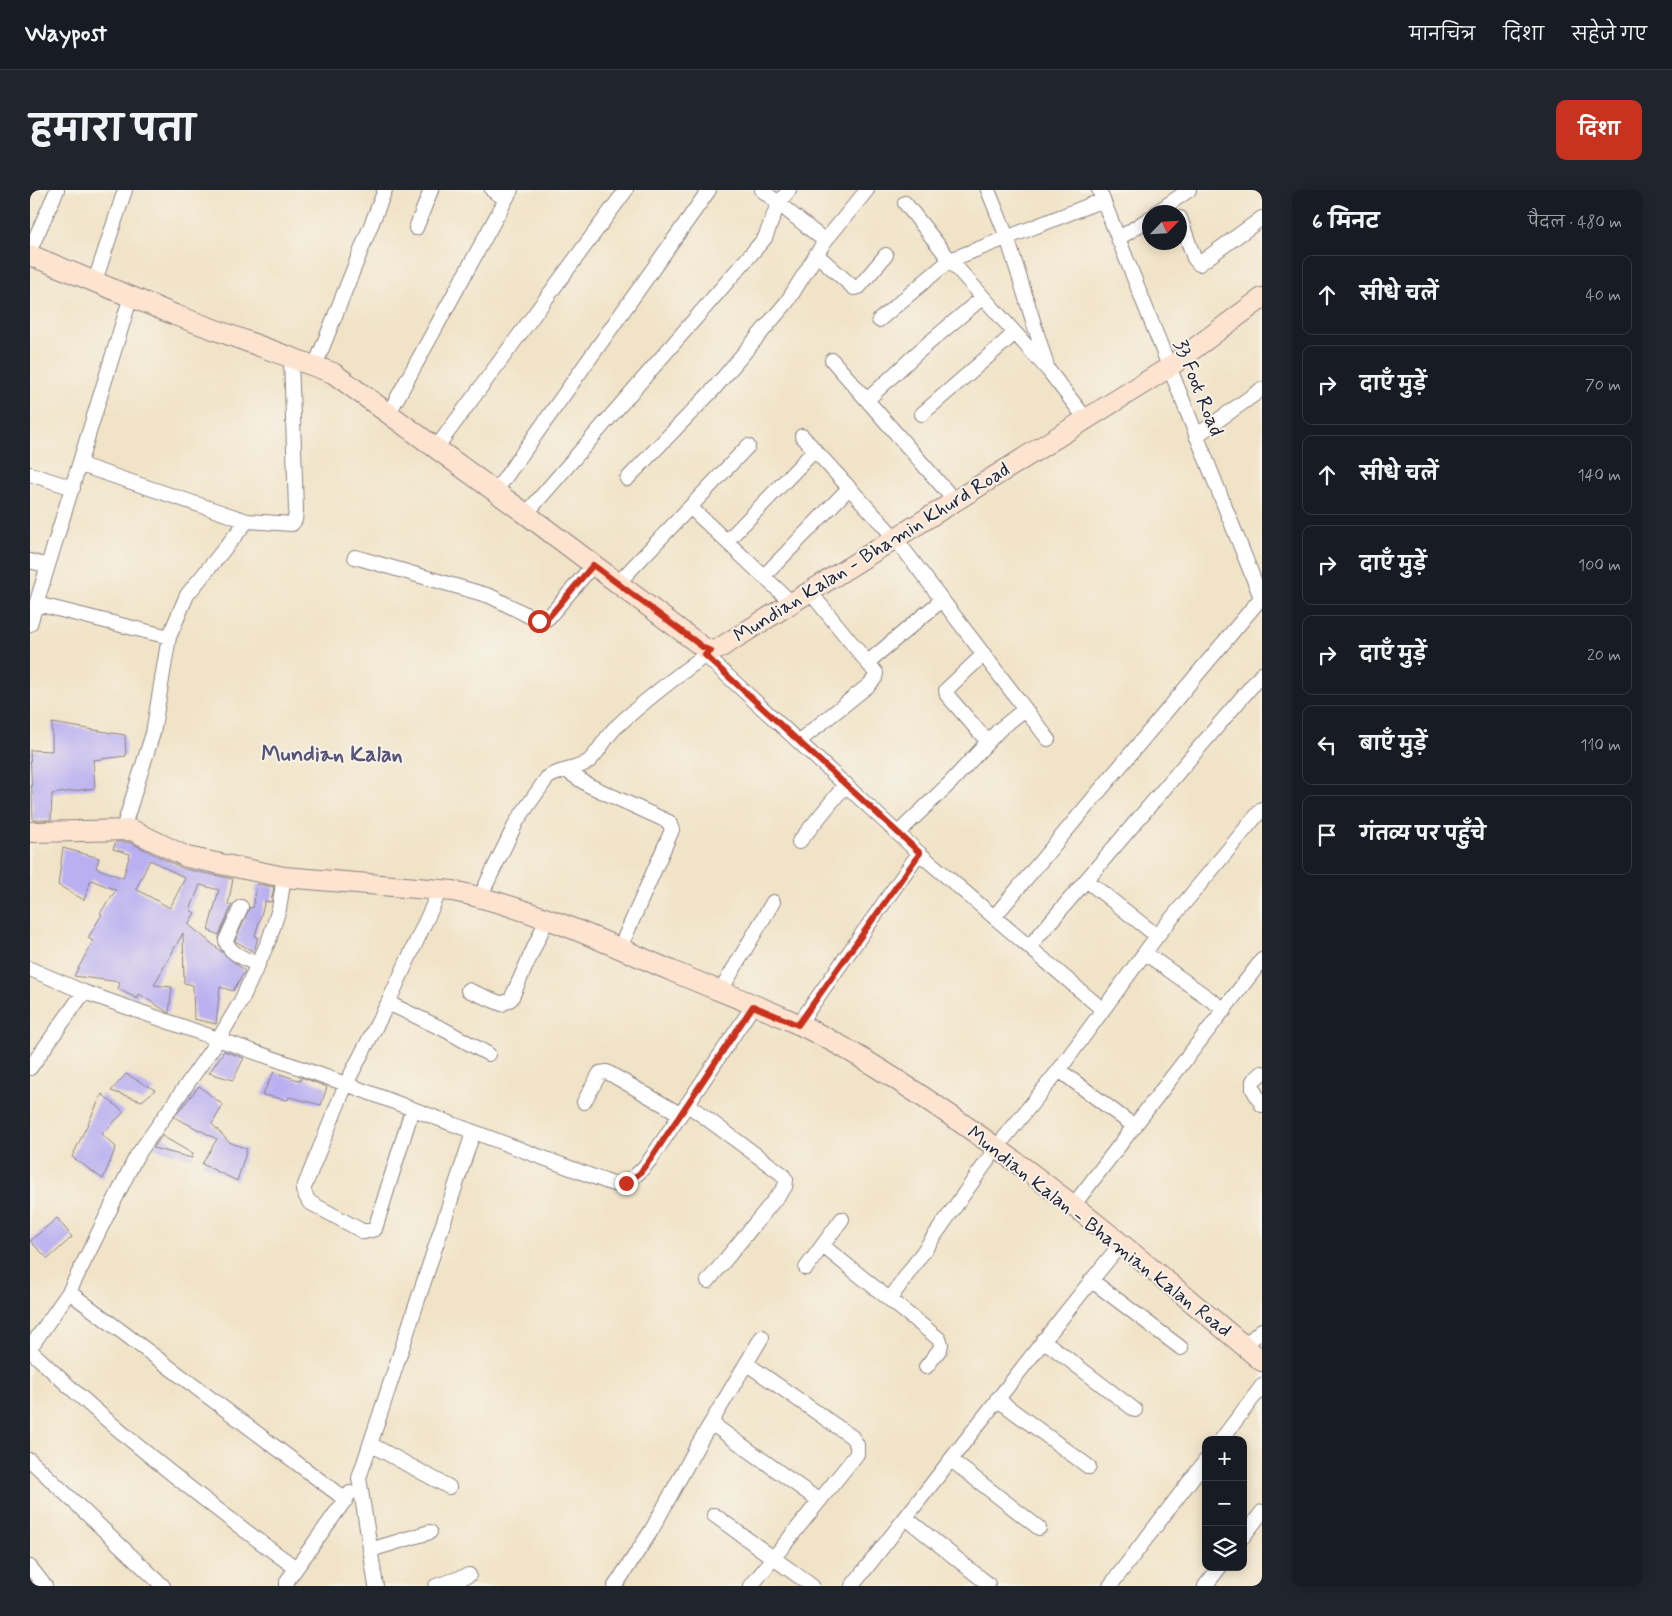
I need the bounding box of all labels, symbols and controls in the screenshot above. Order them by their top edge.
text: Waypost [25,19,107,50]
text: मानचित्र [1409,23,1475,47]
text: दिशा [1503,23,1544,47]
text: सहेजे गए [1572,23,1647,47]
button: दिशा [1556,100,1642,160]
text: हमारा पता [30,107,195,153]
north arrow [1142,205,1187,250]
text: 6 मिनट [1312,208,1379,236]
text: पैदल · 480 m [1528,212,1622,233]
icon: ahead [1313,281,1341,309]
text: सीधे चलें [1360,282,1438,307]
text: 40 m [1585,285,1621,306]
street label: 33 Foot Road [1166,336,1230,440]
icon: right [1313,371,1341,399]
text: दाएँ मुड़ें [1360,372,1426,397]
text: 70 m [1585,375,1621,396]
street label: Mundian Kalan - Bhamin Khurd Road [729,456,1015,650]
icon: ahead [1313,461,1341,489]
text: सीधे चलें [1360,462,1438,487]
text: 140 m [1577,465,1621,486]
icon: right [1313,551,1341,579]
text: दाएँ मुड़ें [1360,552,1426,577]
text: 100 m [1578,555,1621,576]
route start [528,610,551,633]
icon: right [1313,641,1341,669]
text: दाएँ मुड़ें [1360,642,1426,667]
text: 20 m [1587,645,1621,666]
icon: left [1313,731,1341,759]
text: बाएँ मुड़ें [1360,732,1427,757]
text: 110 m [1580,735,1621,756]
district label: Mundian Kalan [261,741,403,769]
icon: arrive [1313,821,1341,849]
text: गंतव्य पर पहुँचे [1360,822,1486,847]
street label: Mundian Kalan - Bhamian Kalan Road [961,1120,1237,1344]
route end [615,1172,638,1195]
map controls [1202,1436,1247,1571]
button: + [1202,1436,1247,1481]
button: − [1202,1481,1247,1526]
button: layers [1202,1526,1247,1571]

